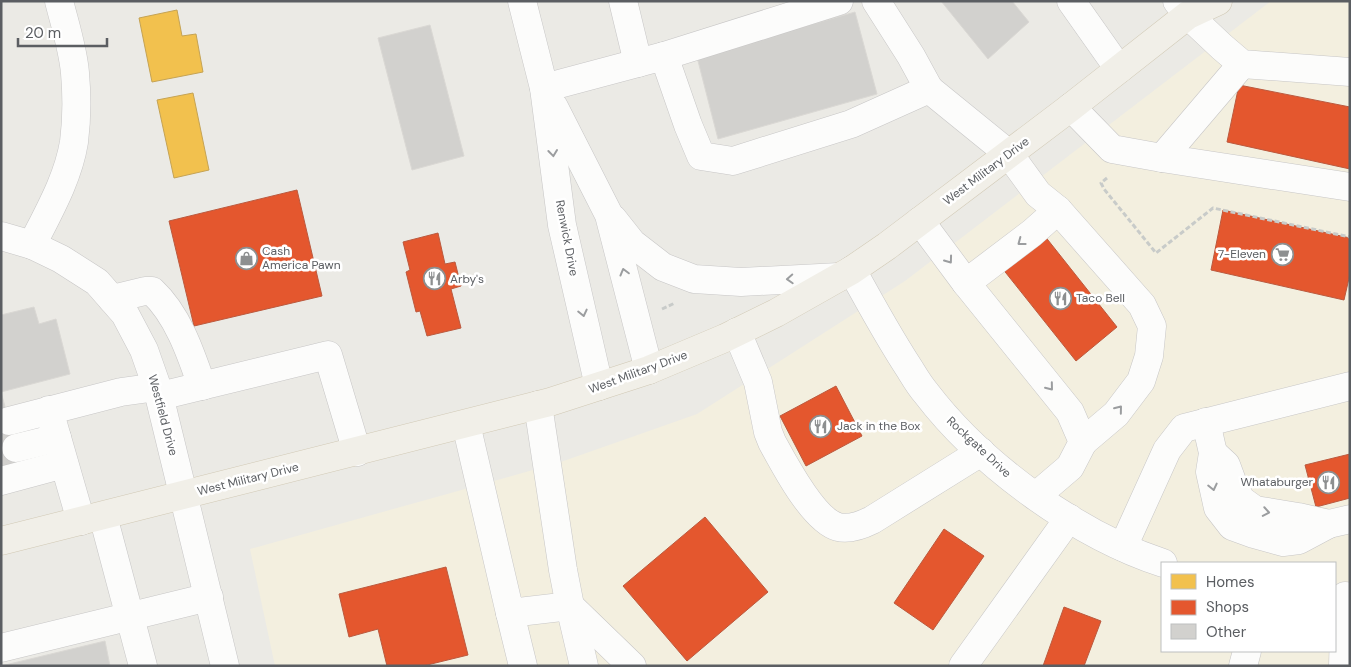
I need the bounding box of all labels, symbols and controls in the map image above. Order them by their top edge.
scale bar [18,15,106,47]
text: 20 m [25,23,61,43]
street label: West Military Drive [940,133,1032,209]
one-way arrow [547,150,558,158]
street label: Renwick Drive [552,199,582,278]
one-way arrow [1018,236,1027,244]
supermarket icon: 7-Eleven [1270,242,1294,266]
place label: Cash America Pawn [262,243,341,273]
shop icon: Cash America Pawn [234,246,258,270]
place label: 7-Eleven [1218,246,1266,262]
one-way arrow [943,254,952,264]
restaurant icon: Arby's [422,267,446,291]
one-way arrow [619,268,630,277]
place label: Arby's [450,271,484,287]
one-way arrow [786,274,794,285]
restaurant icon: Taco Bell [1048,286,1072,310]
place label: Taco Bell [1076,290,1125,306]
one-way arrow [577,309,587,318]
street label: West Military Drive [586,347,690,397]
street label: Westfield Drive [144,373,182,458]
one-way arrow [1045,381,1053,390]
one-way arrow [1114,406,1122,415]
street label: Rockgate Drive [943,413,1015,481]
restaurant icon: Jack in the Box [809,414,833,438]
place label: Jack in the Box [837,418,920,434]
street label: West Military Drive [196,459,301,499]
restaurant icon: Whataburger [1317,470,1341,494]
place label: Whataburger [1240,474,1314,490]
one-way arrow [1207,482,1218,491]
one-way arrow [1261,506,1270,517]
legend [1161,562,1336,652]
text: Homes [1206,572,1255,592]
text: Shops [1206,597,1249,617]
text: Other [1206,622,1247,642]

